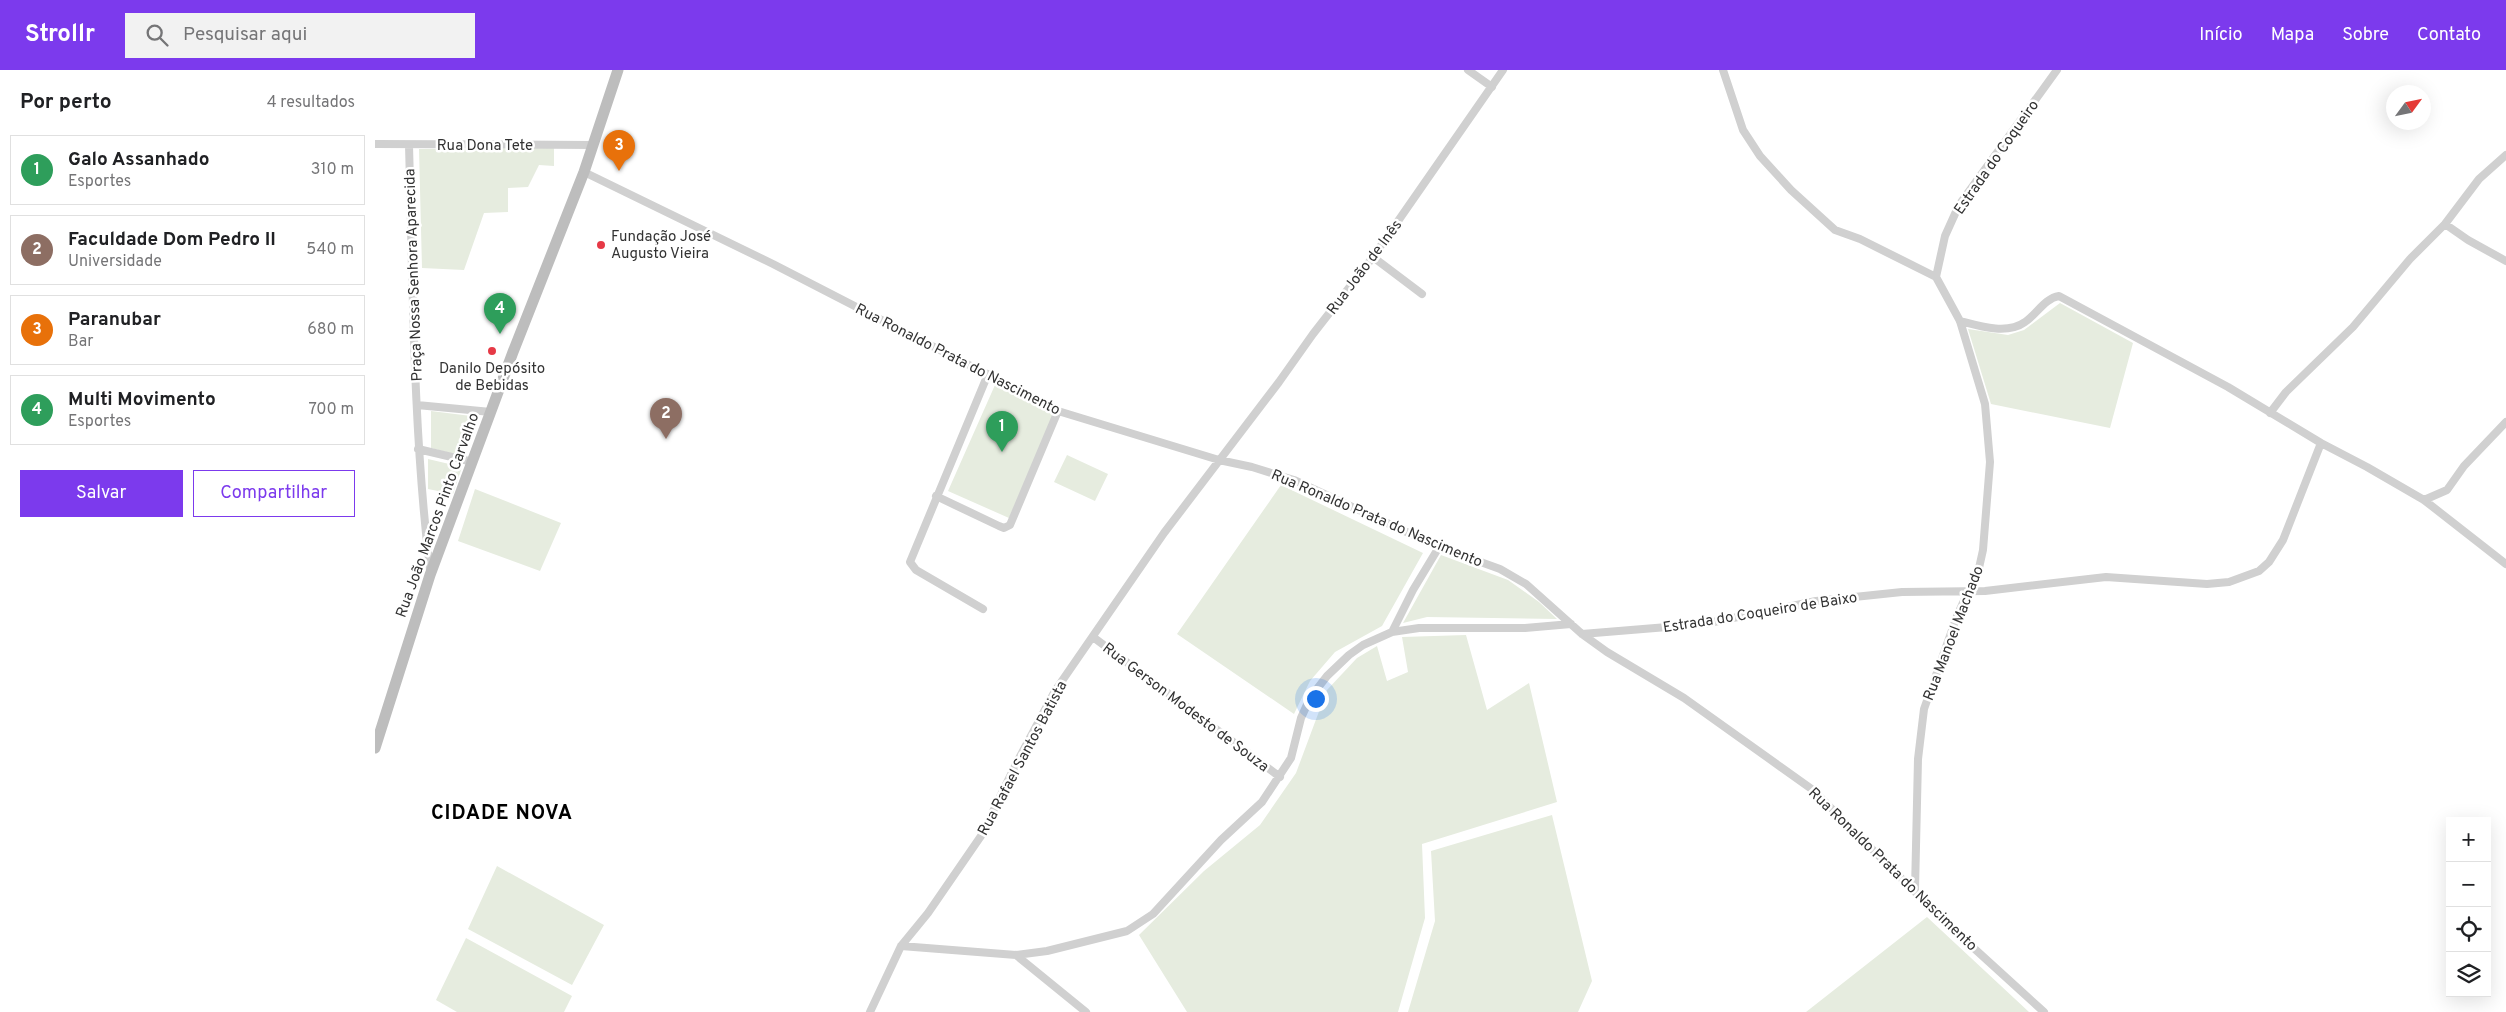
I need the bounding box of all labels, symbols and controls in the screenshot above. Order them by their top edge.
search box [125,13,475,58]
text: Strollr [25,20,95,50]
icon: search [143,21,171,49]
text: Pesquisar aqui [183,23,307,47]
text: Início [2199,24,2243,47]
text: Mapa [2271,24,2314,47]
text: Sobre [2342,24,2389,47]
text: Contato [2417,24,2481,47]
north arrow [2386,85,2431,130]
text: Por perto [20,89,112,116]
text: 4 resultados [267,93,355,113]
street label: Estrada do Coqueiro [1951,97,2044,219]
pin: 3 [603,130,635,171]
street label: Rua Dona Tete [437,137,533,156]
text: Galo Assanhado [68,148,209,172]
text: 1 [34,160,40,180]
text: 310 m [311,160,354,180]
street label: Praça Nossa Senhora Aparecida [401,168,428,382]
text: Esportes [68,172,131,192]
street label: Rua João de Inês [1323,217,1407,319]
text: Faculdade Dom Pedro II [68,228,276,252]
place label: Fundação José Augusto Vieira [611,228,711,264]
marker: Fundação José Augusto Vieira [595,239,607,251]
text: 2 [32,240,42,260]
text: 540 m [306,240,354,260]
text: Universidade [68,252,162,272]
pin: 4 [484,293,516,334]
street label: Rua Ronaldo Prata do Nascimento [852,300,1063,420]
text: Paranubar [68,308,161,332]
text: 3 [32,320,42,340]
text: 680 m [307,320,354,340]
text: Bar [68,332,94,352]
marker: Danilo Depósito de Bebidas [486,345,498,357]
place label: Danilo Depósito de Bebidas [439,360,545,396]
text: Multi Movimento [68,388,216,412]
pin: 2 [650,398,682,439]
text: 4 [32,400,42,420]
text: 700 m [308,400,354,420]
street label: Rua João Marcos Pinto Carvalho [392,411,484,620]
pin: 1 [986,411,1018,452]
text: Esportes [68,412,131,432]
street label: Rua Ronaldo Prata do Nascimento [1268,466,1485,573]
button: Salvar [20,470,183,517]
button: Compartilhar [193,470,355,517]
street label: Rua Manoel Machado [1920,563,1989,704]
street label: Estrada do Coqueiro de Baixo [1662,589,1859,638]
street label: Rua Gerson Modesto de Souza [1098,639,1272,777]
street label: Rua Rafael Santos Batista [974,678,1072,839]
your location [1303,686,1329,712]
street label: Rua Ronaldo Prata do Nascimento [1803,784,1980,956]
district label: CIDADE NOVA [431,801,573,827]
map controls [2446,817,2491,997]
button: + [2446,817,2491,862]
button: − [2446,862,2491,907]
button: locate [2446,907,2491,952]
button: layers [2446,952,2491,997]

